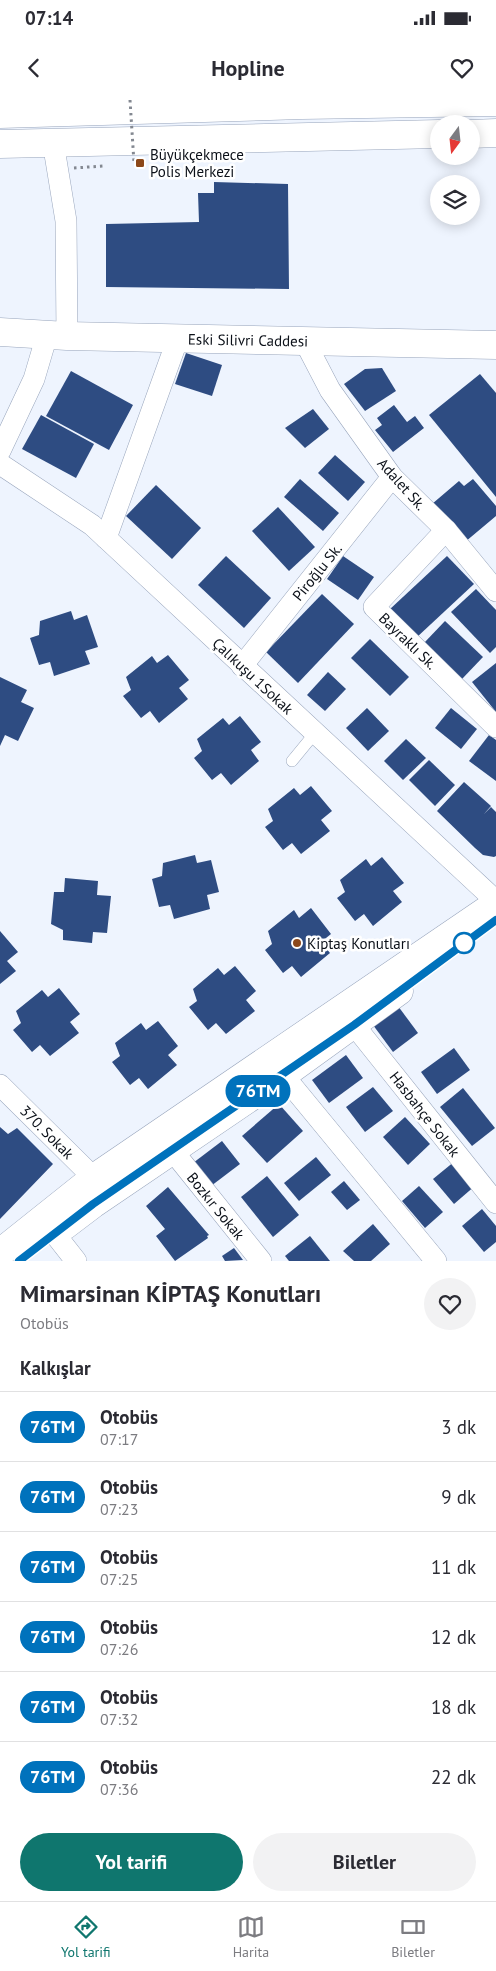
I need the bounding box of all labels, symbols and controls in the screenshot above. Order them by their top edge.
text: 07:14 [25,6,73,30]
icon: back [20,54,48,82]
text: Hopline [211,54,285,82]
icon: heart [448,54,476,82]
north arrow [430,115,480,165]
map controls [430,115,480,225]
place label: Büyükçekmece Polis Merkezi [150,145,244,181]
marker: Büyükçekmece Polis Merkezi [134,157,146,169]
button: layers [430,175,480,225]
street label: Eski Silivri Caddesi [188,329,308,351]
street label: Adalet Sk. [374,454,430,514]
street label: Piroğlu Sk. [288,539,346,605]
street label: Bayraklı Sk. [375,609,441,673]
street label: Çalıkuşu 1Sokak [209,634,298,719]
unlabelled marker [453,932,475,954]
place label: Kiptaş Konutları [307,934,410,953]
marker: Kiptaş Konutları [291,937,303,949]
street label: Hasbahçe Sokak [386,1067,465,1161]
line badge: 76TM [223,1075,293,1107]
text: 76TM [235,1079,281,1102]
street label: 370. Sokak [16,1101,78,1163]
street label: Bozkır Sokak [183,1168,250,1244]
text: Mimarsinan KİPTAŞ Konutları [20,1278,321,1309]
button: heart [424,1278,476,1330]
text: Otobüs [20,1313,69,1333]
text: Kalkışlar [20,1356,91,1380]
text: Otobüs [100,1405,158,1429]
text: 76TM [30,1415,75,1438]
text: 3 dk [441,1415,476,1439]
text: 07:17 [100,1429,138,1449]
text: Otobüs [100,1475,158,1499]
text: 76TM [30,1485,75,1508]
text: 9 dk [441,1485,476,1509]
text: 07:23 [100,1499,138,1519]
text: Otobüs [100,1545,158,1569]
text: 76TM [30,1555,75,1578]
text: 11 dk [431,1555,476,1579]
text: 07:25 [100,1569,138,1589]
text: Otobüs [100,1615,158,1639]
text: 76TM [30,1625,75,1648]
text: 12 dk [431,1625,476,1649]
text: 07:26 [100,1639,138,1659]
text: Otobüs [100,1685,158,1709]
text: 76TM [30,1695,75,1718]
text: 18 dk [431,1695,476,1719]
text: 07:32 [100,1709,138,1729]
text: Otobüs [100,1755,158,1779]
text: 76TM [30,1765,75,1788]
text: 22 dk [431,1765,476,1789]
text: 07:36 [100,1779,138,1799]
button: Yol tarifi [20,1833,243,1891]
button: Biletler [253,1833,476,1891]
tab: Yol tarifi [61,1913,111,1961]
tab: Harita [233,1913,269,1961]
tab: Biletler [391,1913,435,1961]

